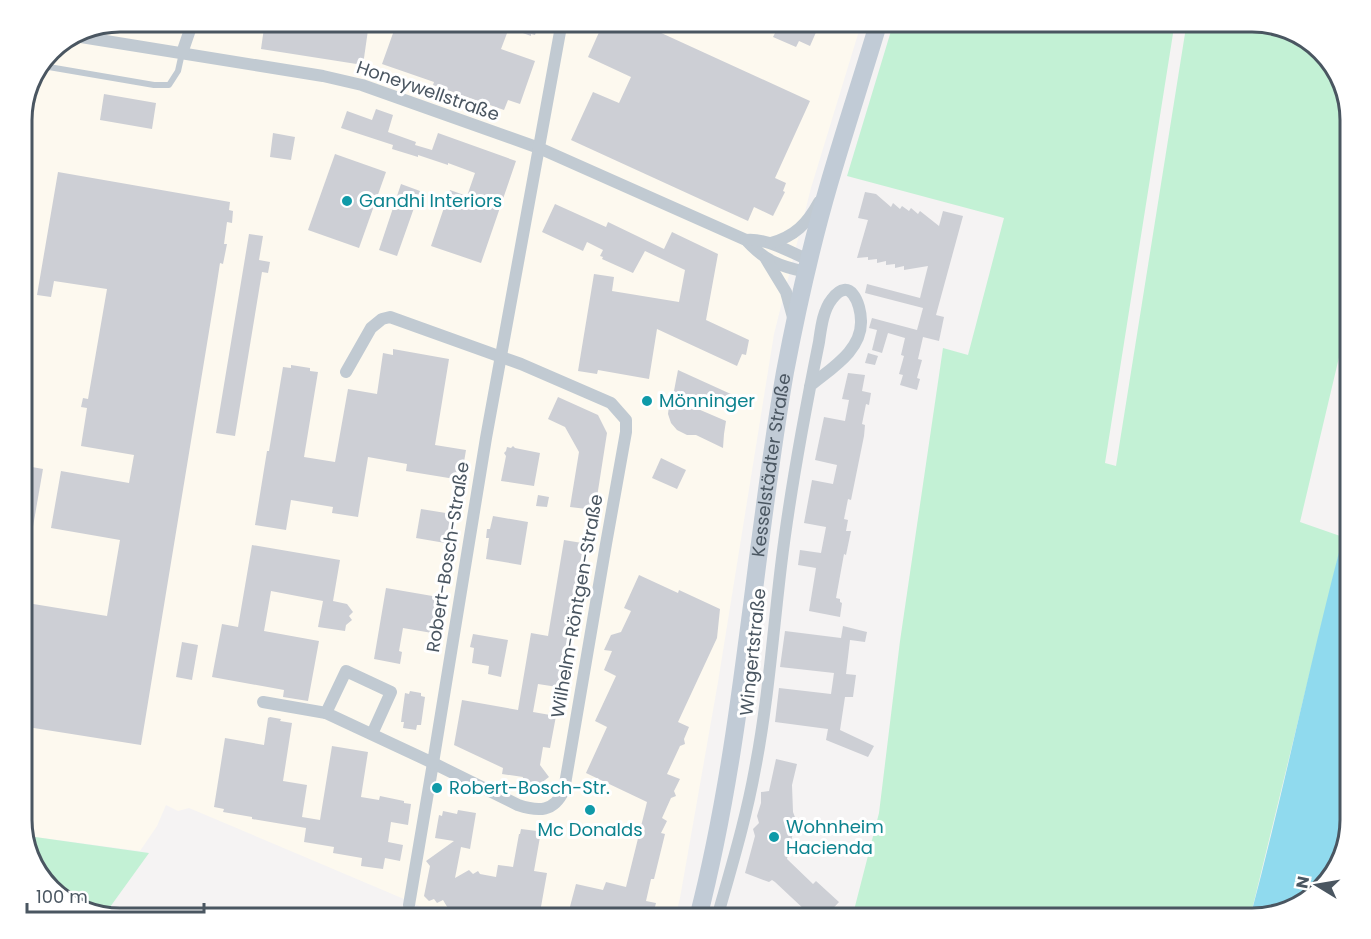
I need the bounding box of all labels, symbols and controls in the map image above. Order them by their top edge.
street label: Honeywellstraße [353,54,503,127]
place label: Gandhi Interiors [359,188,502,213]
marker: Gandhi Interiors [340,194,354,208]
street label: Kesselstädter Straße [745,371,797,558]
place label: Mönninger [659,388,755,413]
marker: Mönninger [640,394,654,408]
street label: Robert-Bosch-Straße [420,460,475,654]
street label: Wilhelm-Röntgen-Straße [545,492,609,720]
street label: Wingertstraße [733,587,772,717]
place label: Robert-Bosch-Str. [449,775,610,800]
marker: Robert-Bosch-Str. [430,781,444,795]
marker: Mc Donalds [583,803,597,817]
place label: Wohnheim Hacienda [786,814,884,860]
place label: Mc Donalds [537,817,643,842]
marker: Wohnheim Hacienda [767,830,781,844]
north arrow [1287,855,1347,915]
text: N [1290,874,1315,890]
scale bar [27,876,204,914]
text: 100 m [36,884,88,909]

